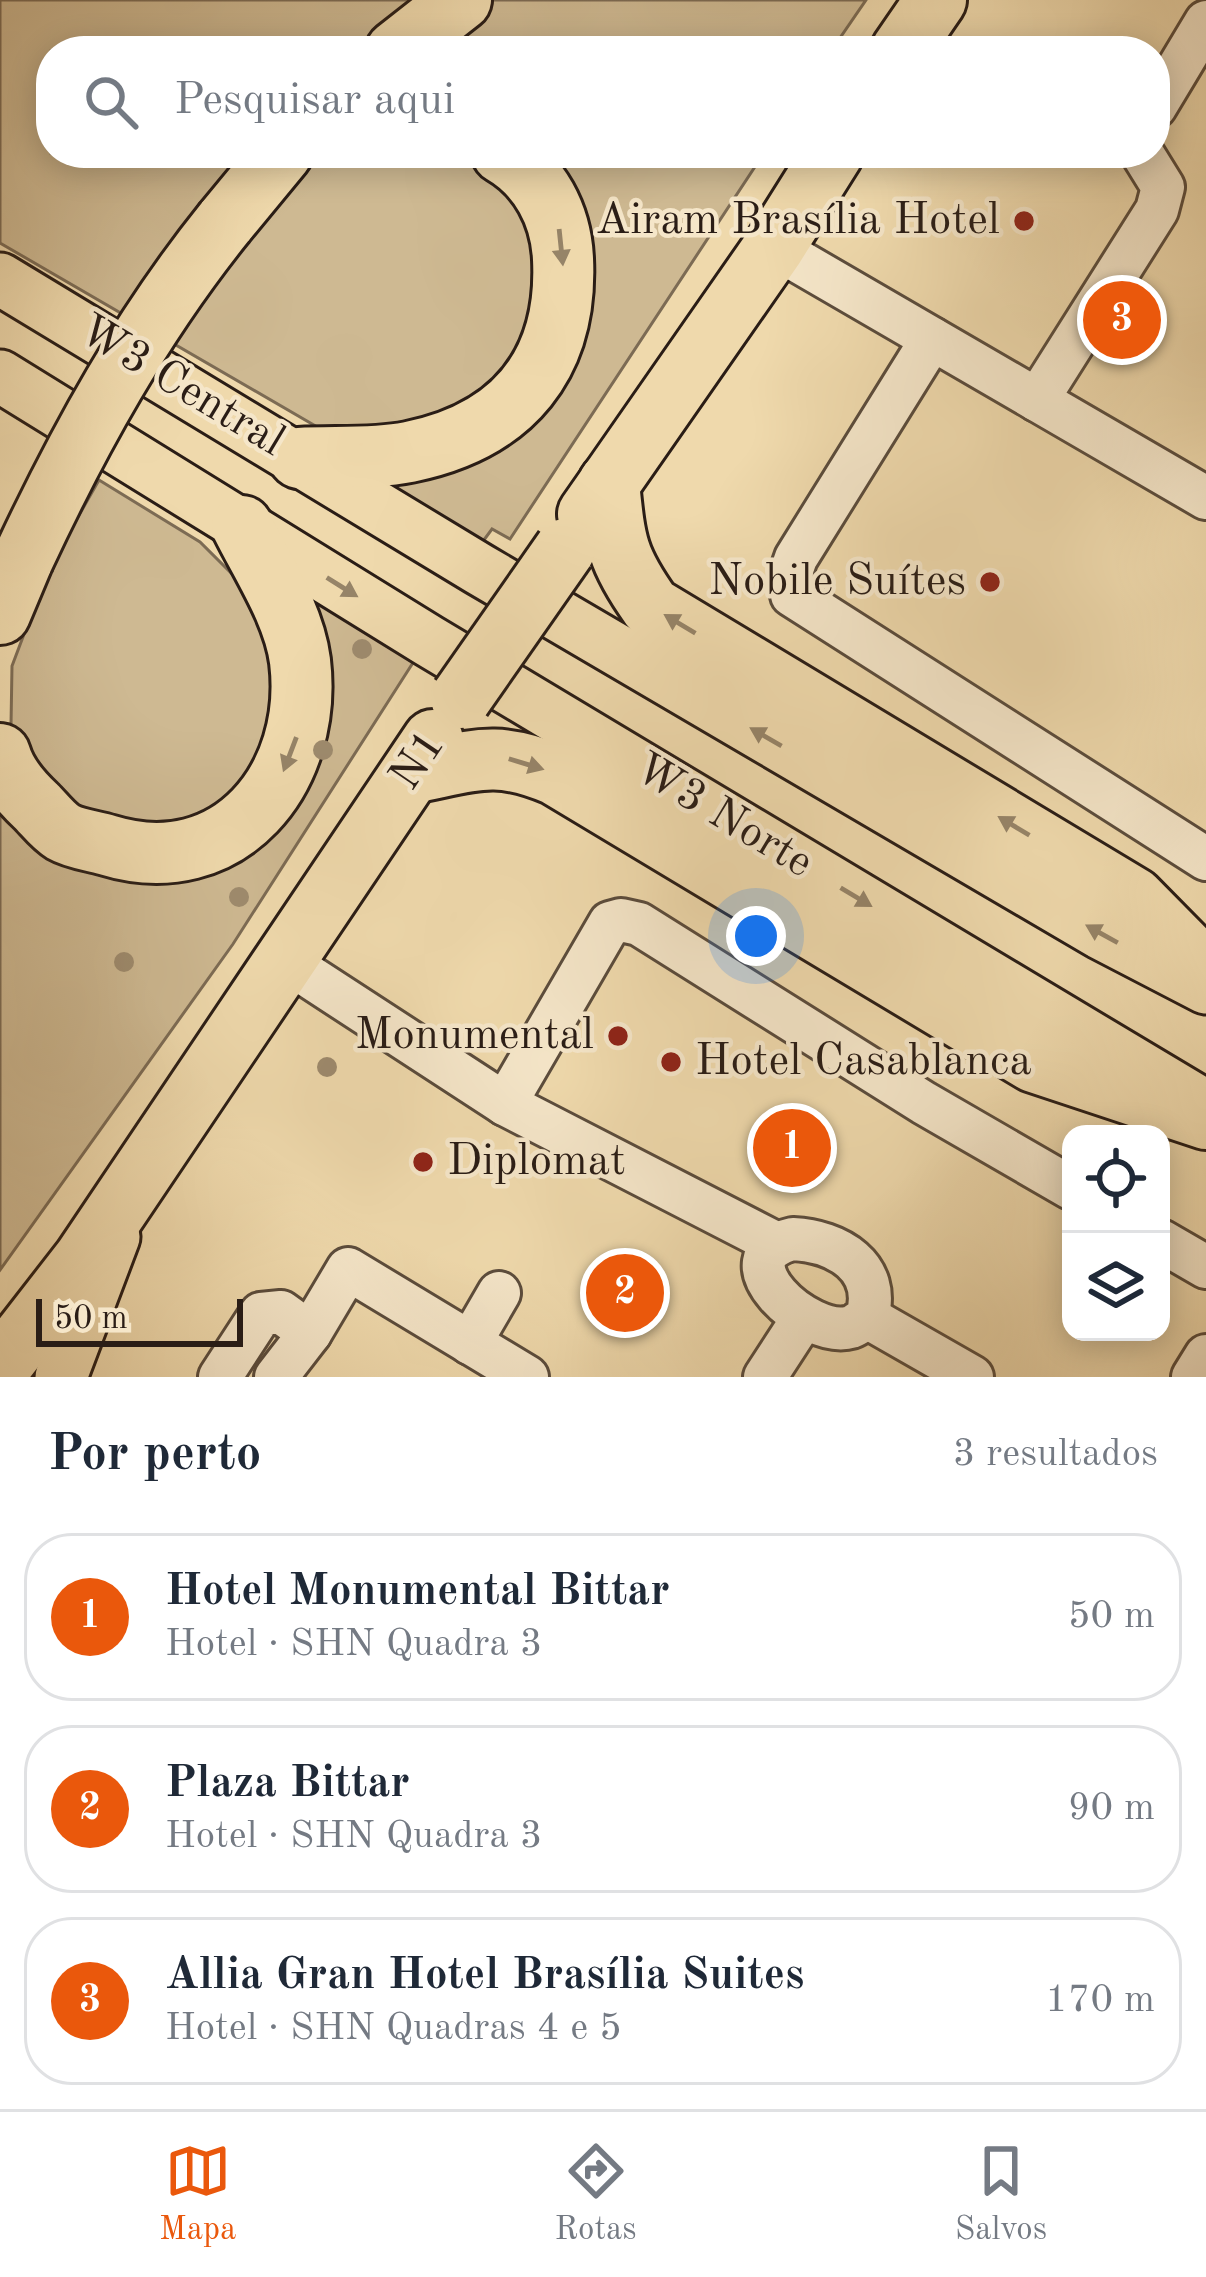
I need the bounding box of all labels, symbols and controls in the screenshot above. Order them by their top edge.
search box [36,36,1170,168]
icon: search [78,69,144,135]
text: Pesquisar aqui [174,79,455,124]
place label: Airam Brasília Hotel [596,199,1000,244]
marker: Airam Brasília Hotel [1011,208,1037,234]
one-way arrow [552,229,571,267]
pin: 3 [1083,275,1161,365]
street label: W3 Central [71,308,291,466]
place label: Nobile Suítes [708,560,966,605]
marker: Nobile Suítes [977,569,1003,595]
one-way arrow [325,576,359,597]
one-way arrow [663,614,697,635]
street label: N1 [383,723,455,799]
one-way arrow [749,727,783,748]
one-way arrow [279,737,298,773]
street label: W3 Norte [626,747,820,887]
one-way arrow [508,756,545,774]
one-way arrow [997,816,1031,837]
one-way arrow [839,885,873,906]
your location [726,906,786,966]
one-way arrow [1085,924,1120,945]
place label: Monumental [355,1014,594,1059]
marker: Monumental [605,1023,631,1049]
place label: Hotel Casablanca [695,1040,1032,1085]
marker: Hotel Casablanca [658,1049,684,1075]
pin: 1 [753,1103,831,1193]
map controls [1062,1125,1170,1341]
button: locate [1062,1125,1170,1233]
place label: Diplomat [447,1140,626,1185]
marker: Diplomat [410,1149,436,1175]
button: layers [1062,1233,1170,1341]
pin: 2 [586,1248,664,1338]
scale bar [36,1293,243,1346]
text: 50 m [54,1303,128,1336]
text: Por perto [48,1430,262,1481]
text: 3 resultados [953,1435,1158,1474]
text: Hotel Monumental Bittar [165,1570,670,1615]
text: 1 [79,1597,101,1636]
text: 50 m [1068,1597,1155,1636]
text: Hotel · SHN Quadra 3 [165,1625,542,1664]
text: Plaza Bittar [165,1762,410,1807]
text: 2 [79,1789,101,1828]
text: 90 m [1068,1789,1155,1828]
text: Hotel · SHN Quadra 3 [165,1817,542,1856]
text: Allia Gran Hotel Brasília Suites [165,1954,804,1999]
text: 3 [79,1981,101,2020]
text: 170 m [1045,1981,1155,2020]
text: Hotel · SHN Quadras 4 e 5 [165,2009,622,2048]
tab: Mapa [159,2138,236,2251]
tab: Rotas [554,2138,637,2251]
tab: Salvos [955,2138,1047,2251]

